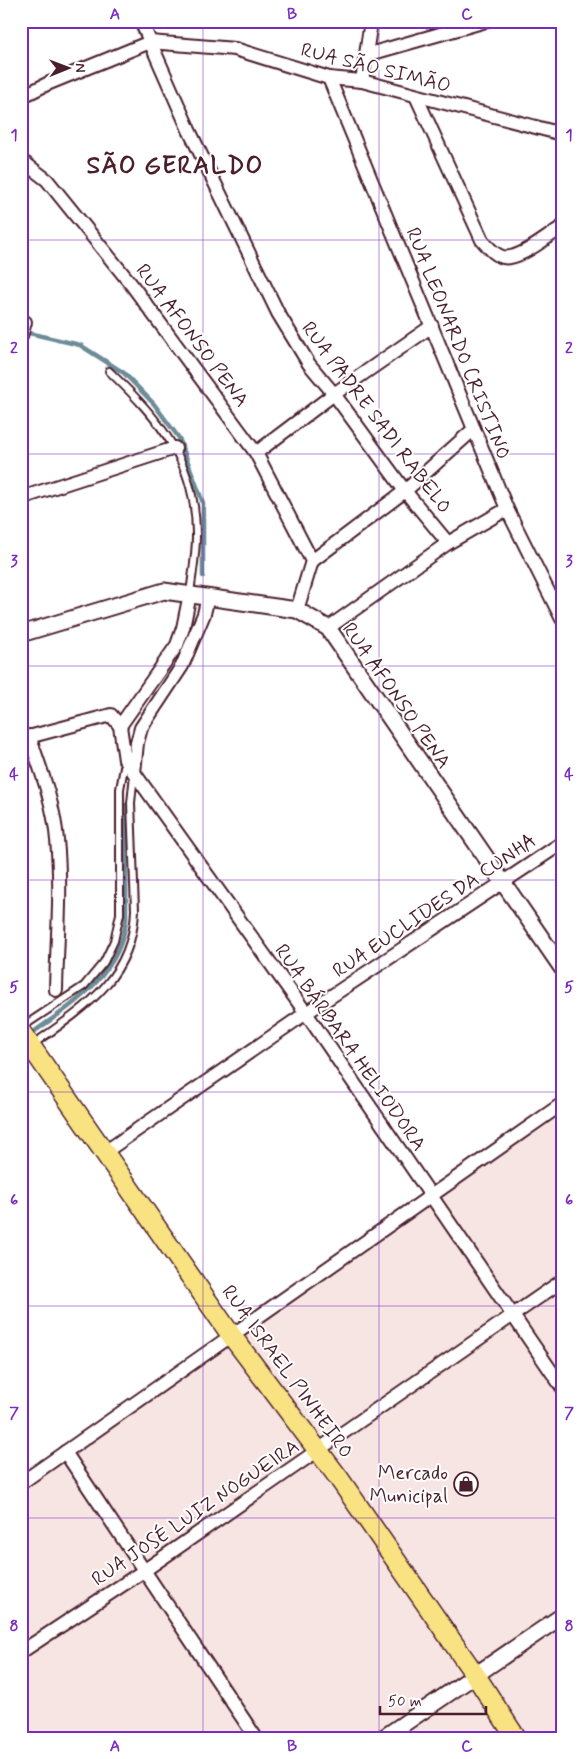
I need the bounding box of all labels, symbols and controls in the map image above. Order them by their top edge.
text: A [110,4,120,25]
text: B [287,4,297,25]
text: C [461,4,473,25]
street label: RUA SÃO SIMÃO [298,37,453,100]
north arrow [42,42,92,92]
text: N [71,63,89,73]
text: 1 [10,125,18,146]
text: 1 [565,125,573,146]
district label: SÃO GERALDO [87,150,263,183]
street label: RUA LEONARDO CRISTINO [399,224,517,464]
street label: RUA AFONSO PENA [129,259,255,413]
street label: RUA PADRE SADI RABELO [295,316,457,519]
text: 2 [10,338,18,359]
text: 2 [565,338,573,359]
text: 3 [10,551,18,572]
text: 3 [565,551,573,572]
street label: RUA AFONSO PENA [335,617,456,774]
text: 4 [9,764,19,785]
text: 4 [564,764,574,785]
street label: RUA EUCLIDES DA CUNHA [328,828,542,985]
street label: RUA BÁRBARA HELIODORA [268,939,432,1157]
text: 5 [9,977,19,998]
text: 5 [564,977,574,998]
text: 6 [10,1190,18,1211]
text: 6 [565,1190,573,1211]
street label: RUA ISRAEL PINHEIRO [215,1280,359,1464]
text: 7 [9,1403,19,1424]
text: 7 [564,1403,574,1424]
street label: RUA JOSÉ LUIZ NOGUEIRA [87,1433,305,1593]
place label: Mercado Municipal [369,1460,448,1510]
shop icon: Mercado Municipal [453,1471,479,1497]
text: 8 [9,1616,19,1637]
text: 8 [564,1616,574,1637]
scale bar [380,1684,487,1716]
text: 50 m [388,1692,422,1712]
text: A [110,1736,120,1757]
text: B [287,1736,297,1757]
text: C [461,1736,473,1757]

